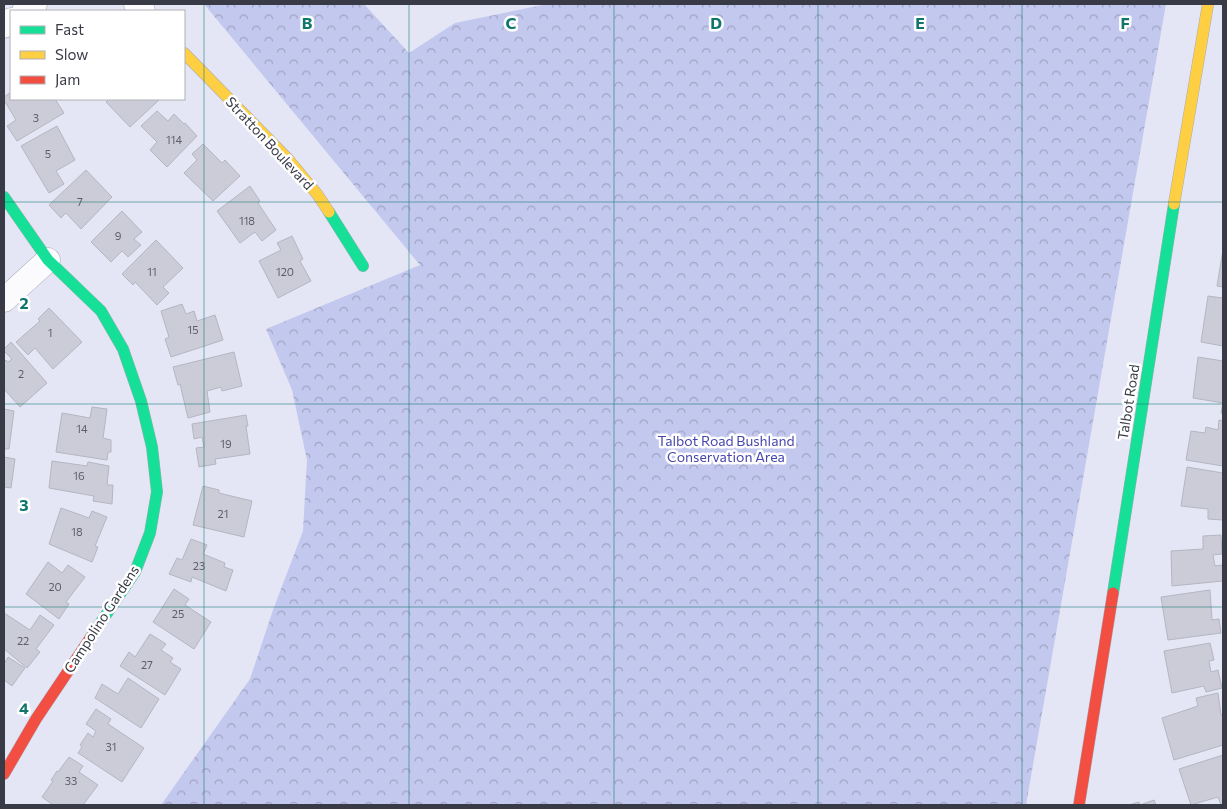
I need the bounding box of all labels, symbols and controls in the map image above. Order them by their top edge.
legend [10,10,185,100]
text: B [302,13,313,32]
text: C [506,13,517,32]
text: D [710,13,722,32]
text: E [915,13,925,32]
text: F [1120,13,1130,32]
text: Fast [55,20,84,38]
text: Slow [55,45,88,63]
text: Jam [55,70,80,88]
street label: Stratton Boulevard [223,93,317,193]
house number: 3 [33,111,39,124]
house number: 114 [166,133,182,146]
house number: 5 [45,147,51,160]
house number: 7 [77,195,83,208]
house number: 118 [239,214,255,227]
house number: 9 [115,229,122,242]
house number: 11 [147,265,157,278]
house number: 120 [276,265,294,278]
text: 2 [19,293,29,312]
house number: 15 [187,323,199,336]
house number: 1 [48,326,52,339]
street label: Talbot Road [1114,363,1142,441]
house number: 2 [18,367,24,380]
house number: 14 [76,422,88,435]
park label: Talbot Road Bushland Conservation Area [657,432,795,465]
house number: 19 [220,437,232,450]
house number: 16 [73,469,85,482]
text: 3 [19,495,29,514]
house number: 21 [218,507,228,520]
house number: 18 [71,525,83,538]
house number: 23 [193,559,205,572]
street label: Campolino Gardens [60,562,142,676]
house number: 20 [48,580,62,593]
house number: 25 [172,607,184,620]
house number: 22 [17,634,29,647]
house number: 27 [141,658,153,671]
text: 4 [19,698,29,717]
house number: 31 [106,740,116,753]
house number: 33 [65,774,77,787]

